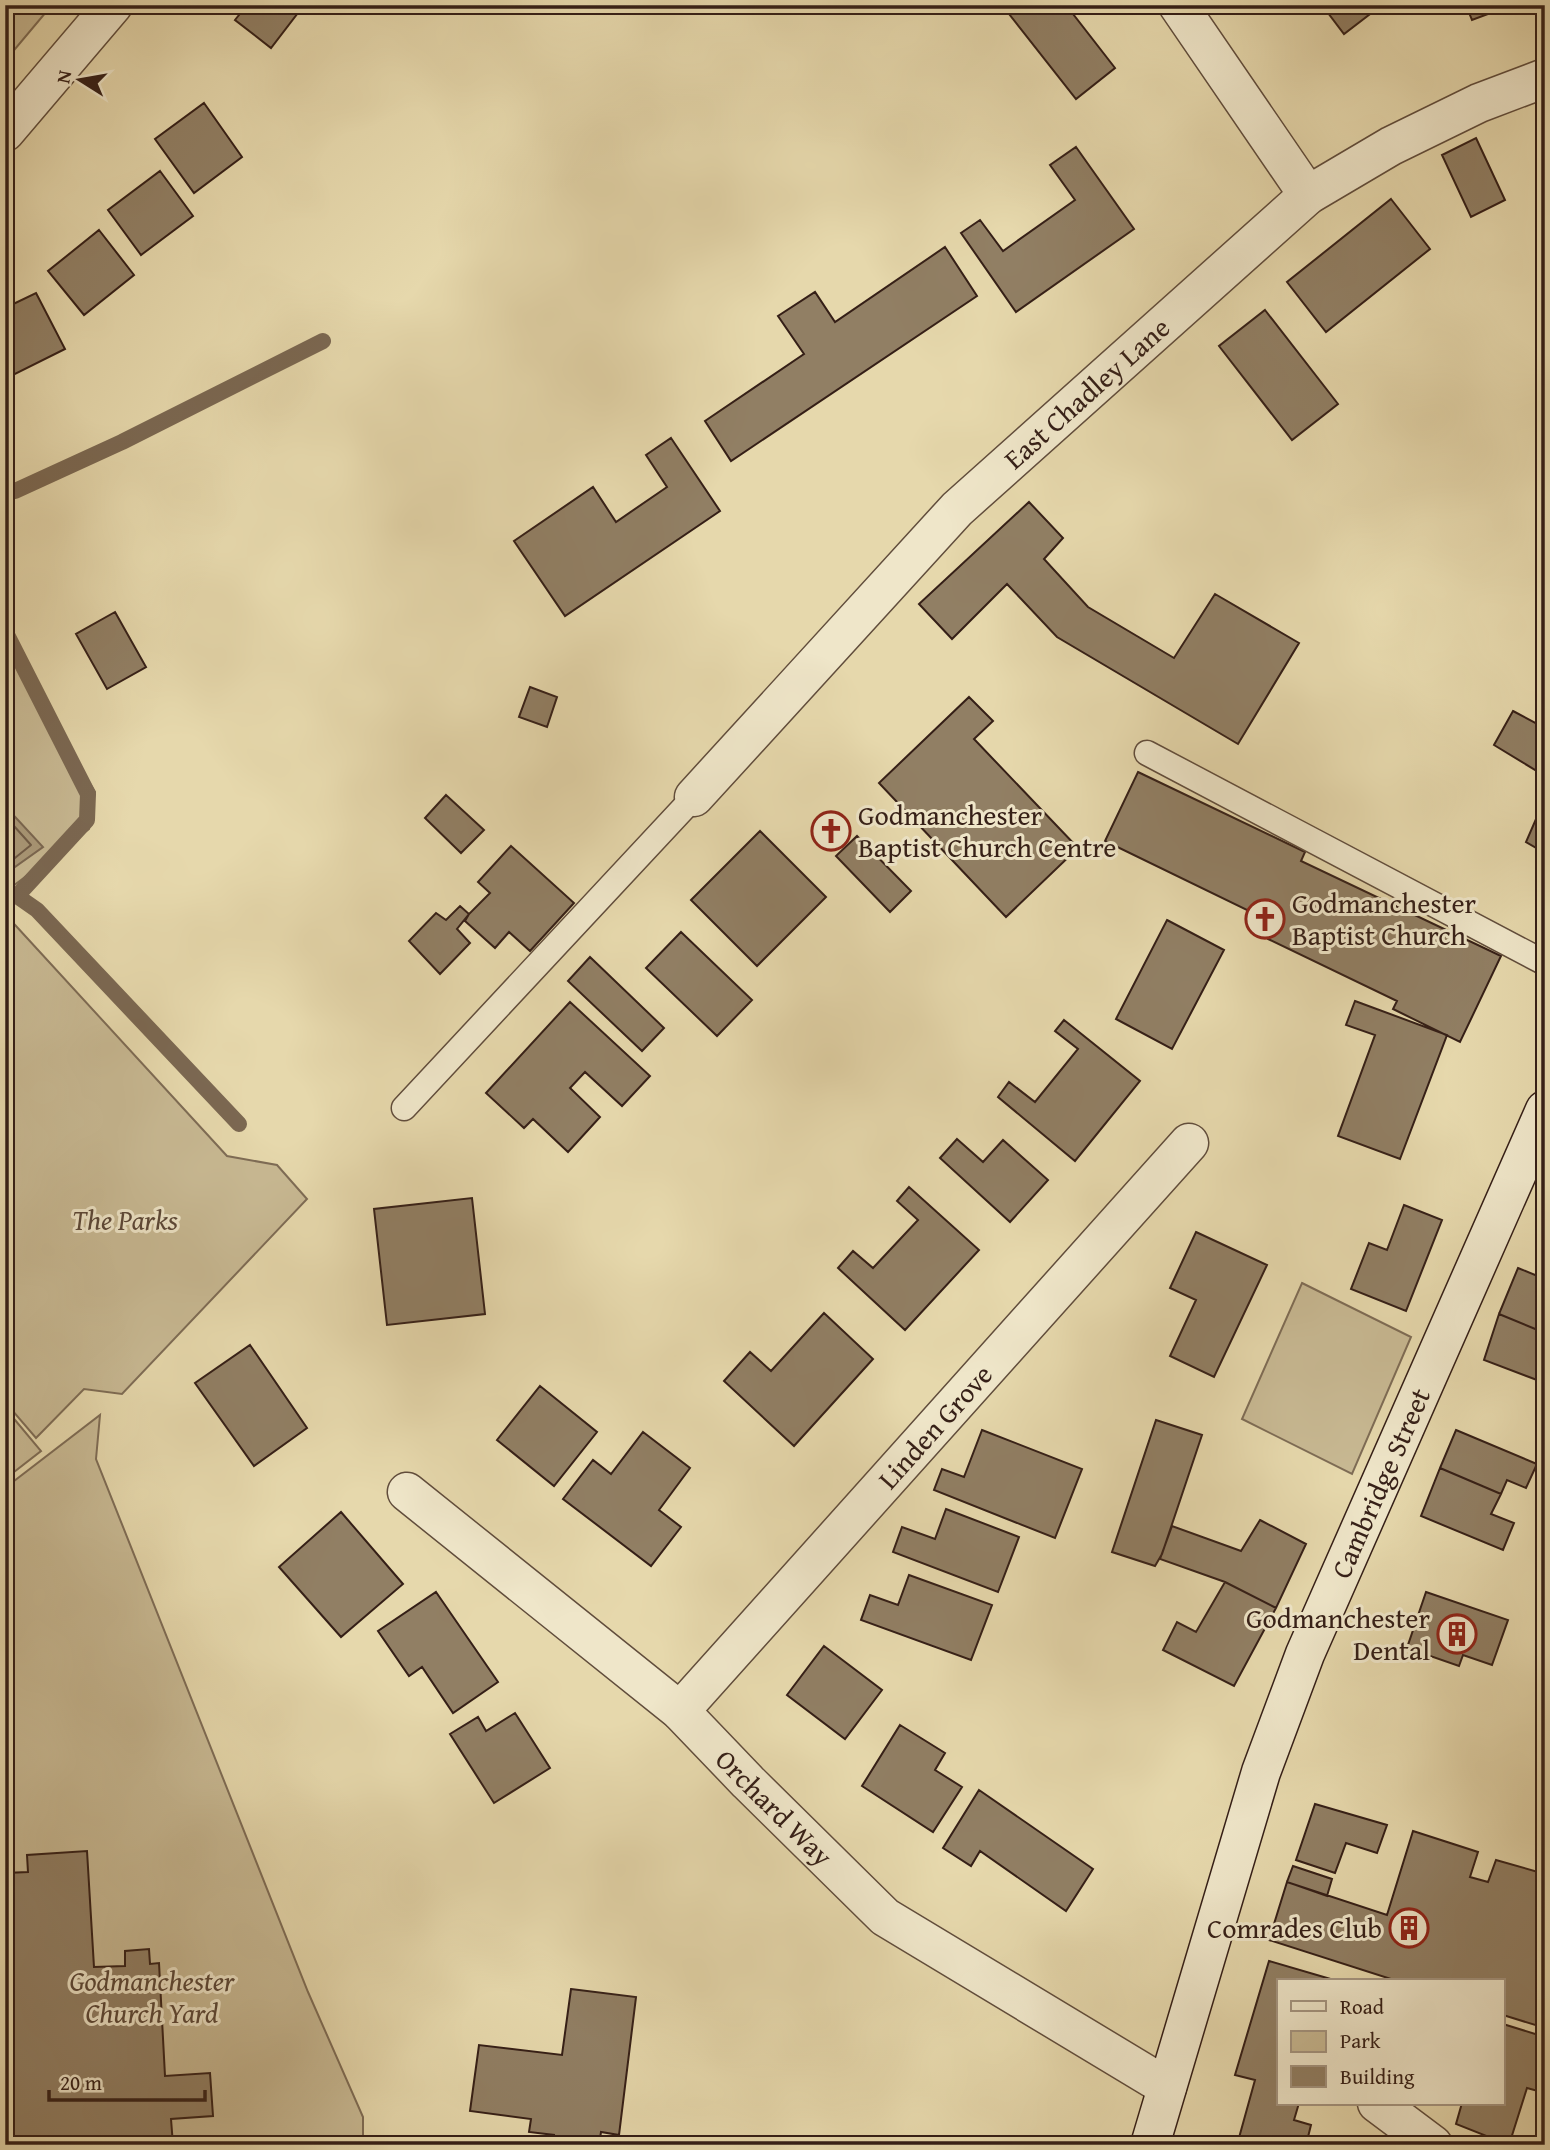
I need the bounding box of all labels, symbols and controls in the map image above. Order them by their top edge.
north arrow [46,46,116,116]
text: N [48,68,78,86]
street label: East Chadley Lane [994,307,1178,478]
place label: Godmanchester Baptist Church Centre [858,794,1116,867]
church icon: Godmanchester Baptist Church Centre [810,810,852,852]
place label: Godmanchester Baptist Church [1292,882,1477,955]
church icon: Godmanchester Baptist Church [1244,898,1286,940]
park label: The Parks [72,1199,178,1240]
street label: Linden Grove [868,1355,1002,1498]
street label: Cambridge Street [1320,1381,1440,1585]
place label: Godmanchester Dental [1246,1597,1430,1670]
building icon: Godmanchester Dental [1436,1613,1478,1655]
street label: Orchard Way [707,1739,843,1875]
place label: Comrades Club [1207,1907,1382,1948]
building icon: Comrades Club [1388,1907,1430,1949]
park label: Godmanchester Church Yard [70,1960,236,2033]
legend [1277,1979,1504,2104]
text: Road [1340,1991,1385,2022]
text: Park [1340,2025,1381,2056]
scale bar [49,2059,205,2103]
text: Building [1340,2061,1415,2092]
text: 20 m [60,2067,102,2098]

